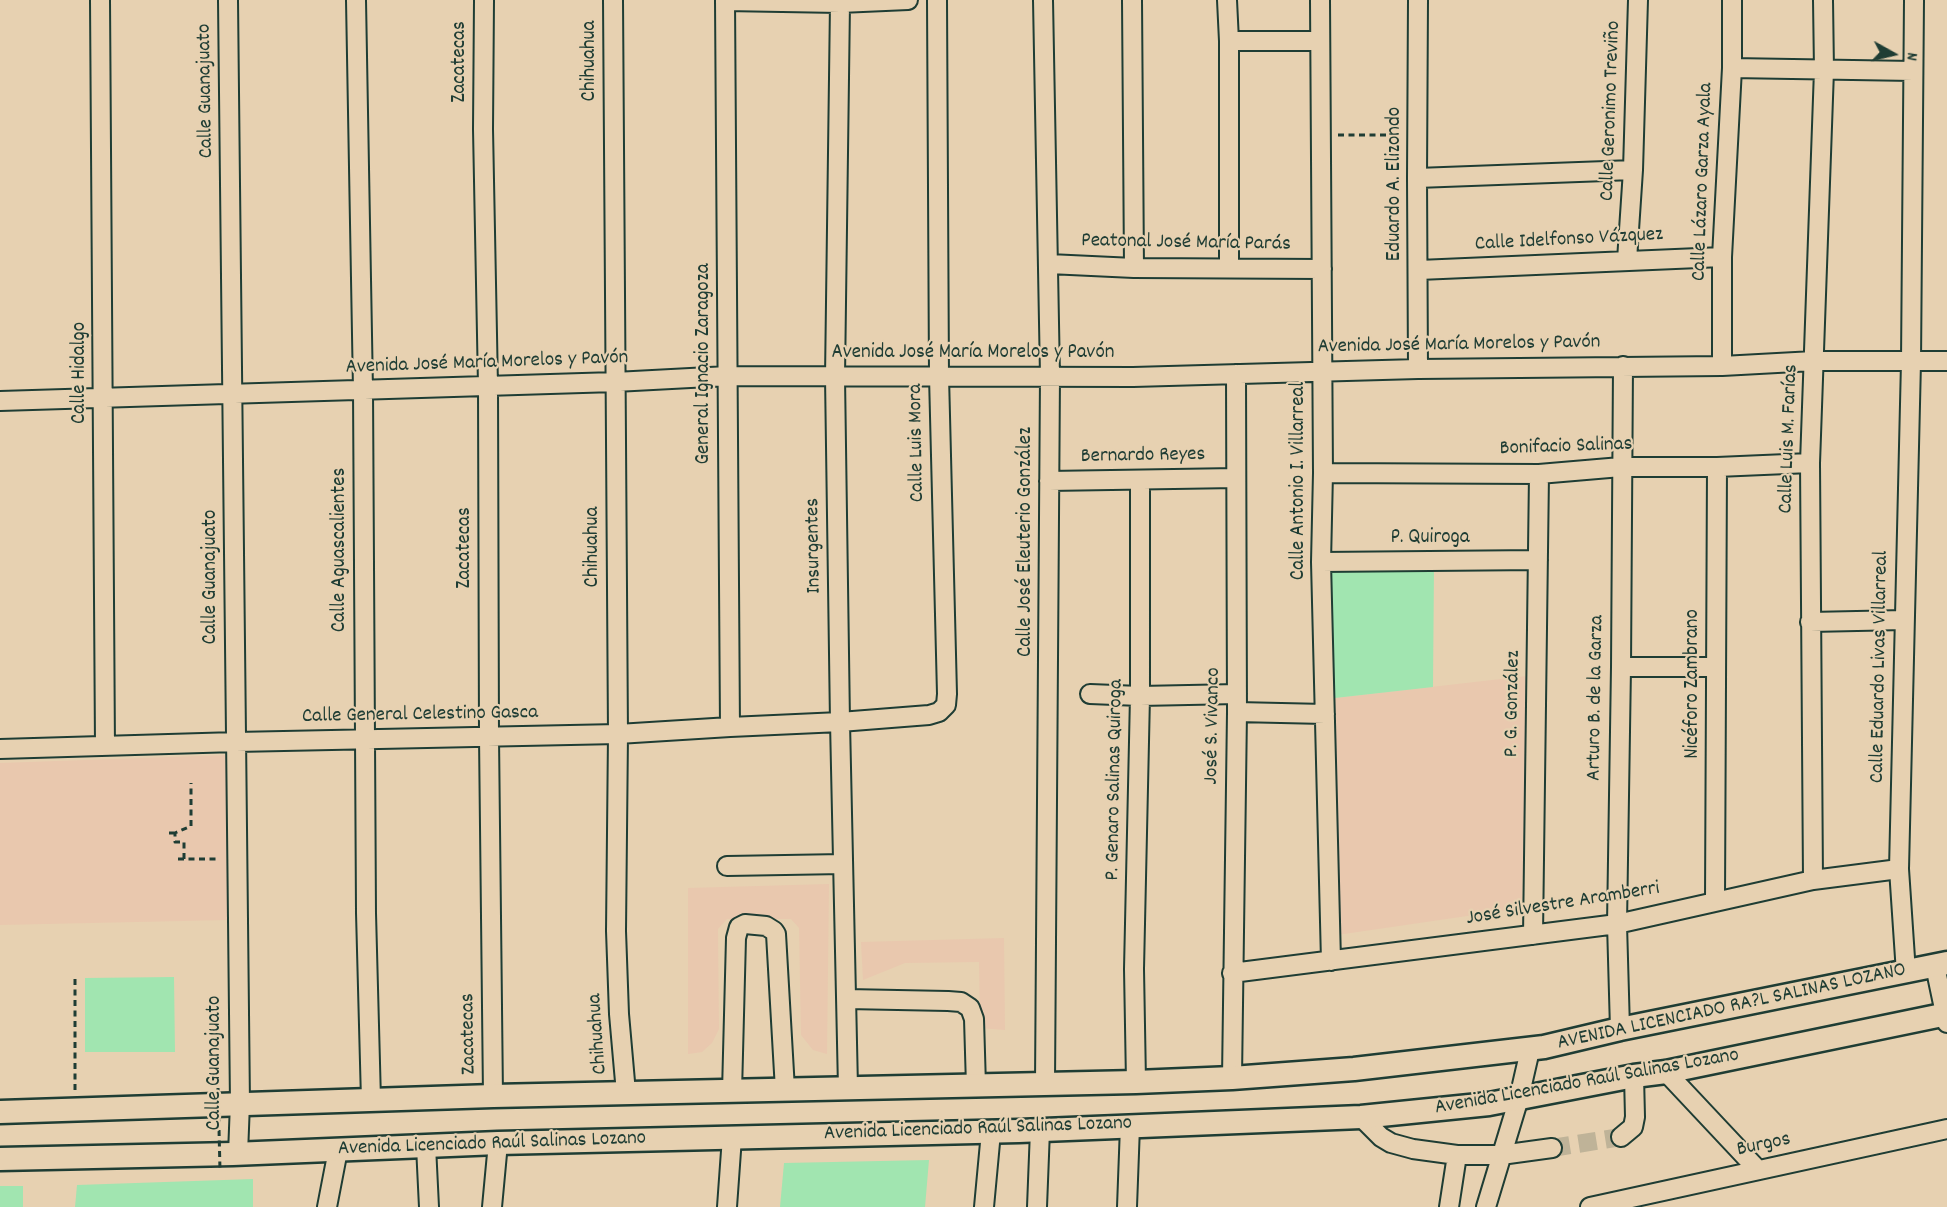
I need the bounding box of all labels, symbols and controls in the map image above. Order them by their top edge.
street label: Calle Geronimo Treviño [1596,20,1628,202]
street label: Zacatecas [448,21,474,103]
street label: Chihuahua [578,21,604,101]
street label: Calle Guanajuato [193,23,221,159]
north arrow [1863,24,1923,84]
text: N [1899,51,1923,62]
street label: Calle Lázaro Garza Ayala [1688,82,1720,282]
street label: Eduardo A. Elizondo [1383,107,1409,261]
street label: Calle Idelfonso Vázquez [1474,223,1664,259]
street label: Peatonal José María Parás [1081,230,1291,258]
street label: General Ignacio Zaragoza [692,263,718,465]
street label: Calle Hidalgo [68,322,94,424]
street label: Avenida José María Morelos y Pavón [1317,331,1601,361]
street label: Avenida José María Morelos y Pavón [832,341,1114,367]
street label: Avenida José María Morelos y Pavón [345,346,629,382]
street label: Calle Luis M. Farías [1775,364,1805,514]
street label: Calle Antonio I. Villarreal [1287,382,1313,580]
street label: Calle Luis Mora [904,383,932,503]
street label: Calle José Eleuterio González [1014,427,1040,657]
street label: Bonifacio Salinas [1499,433,1633,463]
street label: Bernardo Reyes [1081,443,1205,471]
street label: Calle Aguascalientes [328,468,354,632]
street label: Insurgentes [802,498,828,594]
street label: Zacatecas [453,507,479,589]
street label: Chihuahua [581,507,607,587]
street label: Calle Guanajuato [199,510,225,644]
street label: P. Quiroga [1390,526,1470,552]
street label: Calle Eduardo Livas Villarreal [1866,551,1896,783]
street label: Nicéforo Zambrano [1681,609,1707,759]
street label: Arturo B. de la Garza [1583,615,1611,781]
street label: P. G. González [1500,650,1528,758]
street label: José S. Vivanco [1200,667,1228,785]
street label: P. Genaro Salinas Quiroga [1102,679,1130,881]
street label: Calle General Celestino Gasca [302,701,538,731]
street label: José Silvestre Aramberri [1464,877,1662,933]
street label: AVENIDA LICENCIADO RA?L SALINAS LOZANO [1555,959,1909,1057]
street label: Zacatecas [457,993,483,1075]
street label: Chihuahua [584,993,614,1075]
street label: Calle Guanajuato [203,996,229,1130]
street label: Avenida Licenciado Raúl Salinas Lozano [1433,1044,1741,1122]
street label: Avenida Licenciado Raúl Salinas Lozano [823,1112,1133,1148]
street label: Avenida Licenciado Raúl Salinas Lozano [337,1127,647,1163]
street label: Burgos [1735,1128,1793,1164]

